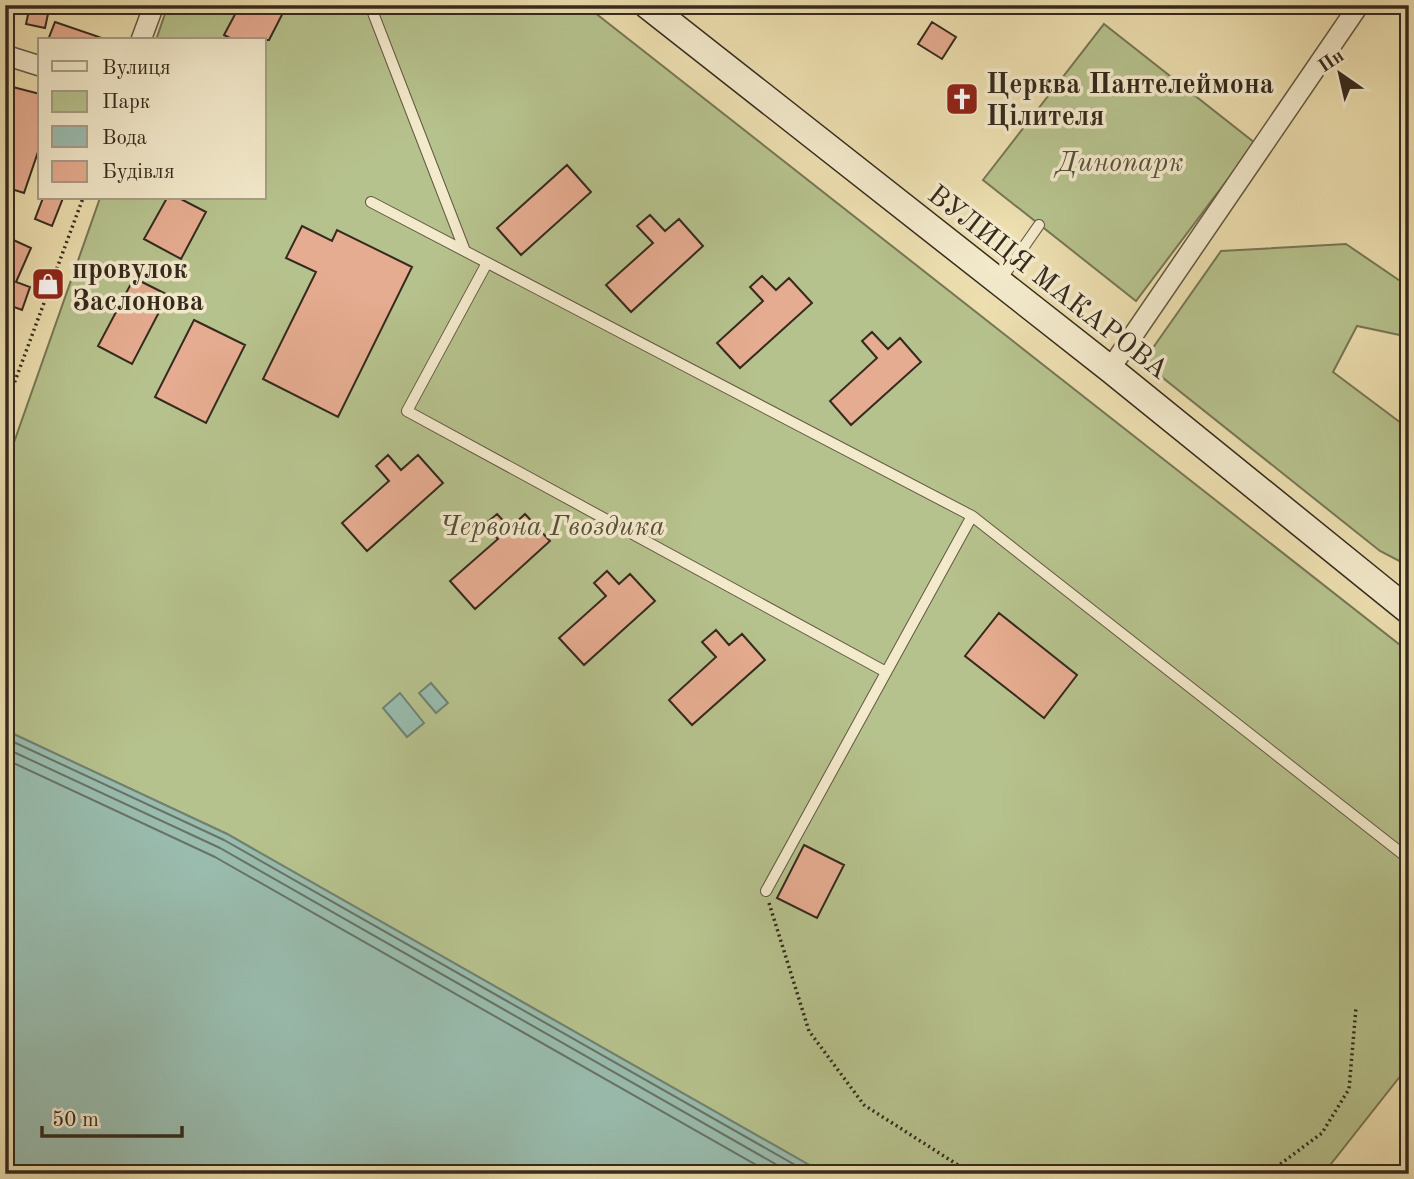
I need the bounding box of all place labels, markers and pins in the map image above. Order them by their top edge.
place label: Церква Пантелеймона Цілителя [986,72,1274,132]
church icon: Церква Пантелеймона Цілителя [943,80,981,118]
place label: провулок Заслонова [72,257,204,317]
shop icon: провулок Заслонова [29,265,67,303]

